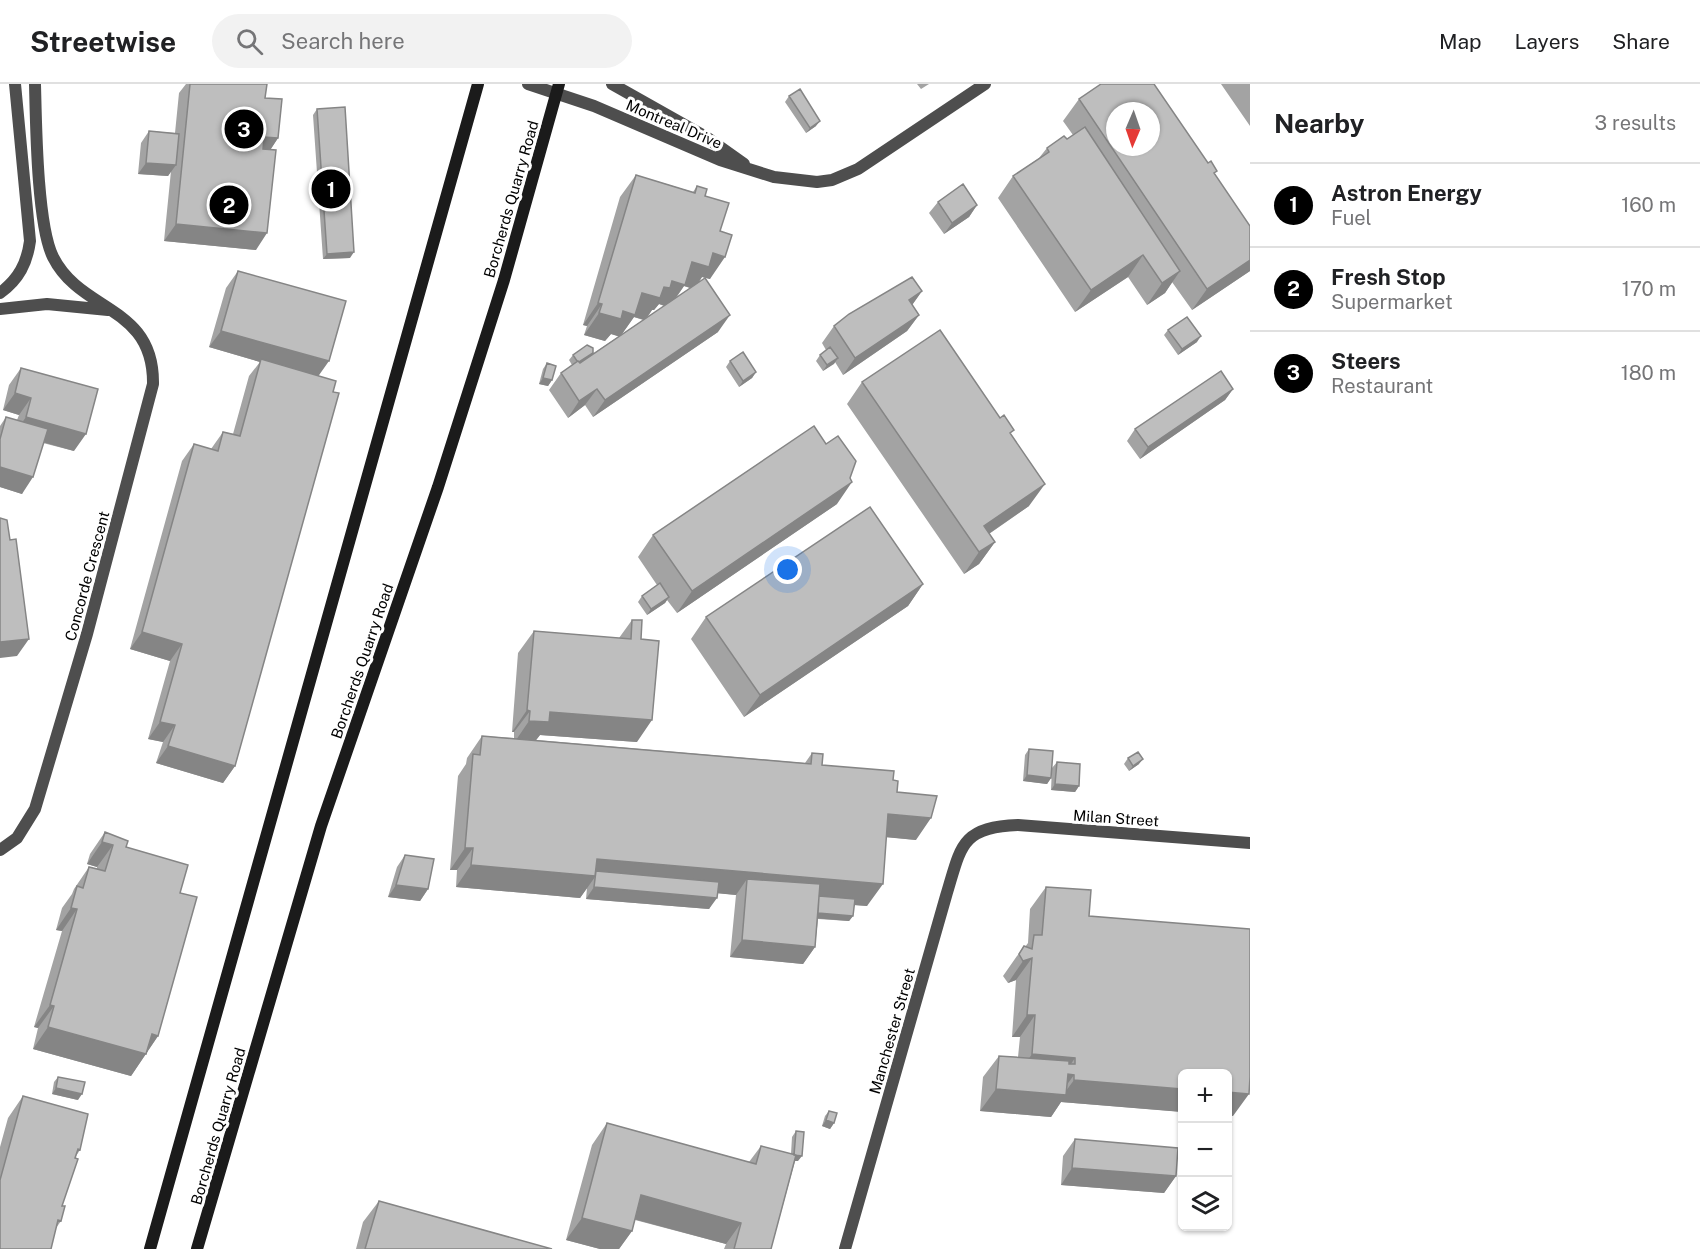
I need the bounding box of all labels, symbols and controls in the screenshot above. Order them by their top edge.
search box [212,14,632,68]
text: Streetwise [30,25,176,58]
icon: search [233,25,266,58]
text: Search here [281,28,405,54]
text: Map [1439,29,1482,54]
text: Layers [1515,29,1579,54]
text: Share [1612,29,1670,54]
street label: Montreal Drive [624,96,724,152]
north arrow [1106,102,1160,156]
pin: 3 [224,106,264,152]
text: Nearby [1274,108,1364,139]
text: 3 results [1595,111,1676,135]
street label: Borcherds Quarry Road [480,118,542,280]
pin: 1 [312,166,350,212]
text: Astron Energy [1331,180,1482,206]
pin: 2 [210,182,248,228]
text: 1 [1289,193,1298,217]
text: 160 m [1621,193,1676,217]
text: Fuel [1331,206,1372,230]
text: Fresh Stop [1331,264,1445,290]
text: 2 [1287,277,1300,301]
text: 170 m [1622,277,1676,301]
text: Supermarket [1331,290,1453,314]
text: Steers [1331,348,1401,374]
text: 3 [1287,361,1300,385]
text: 180 m [1621,361,1676,385]
text: Restaurant [1331,374,1433,398]
street label: Concorde Crescent [61,509,113,643]
your location [773,555,802,584]
street label: Borcherds Quarry Road [327,581,397,741]
street label: Milan Street [1073,807,1160,829]
street label: Manchester Street [866,966,918,1096]
street label: Borcherds Quarry Road [187,1045,249,1207]
map controls [1178,1069,1232,1231]
button: + [1178,1069,1232,1123]
button: − [1178,1123,1232,1177]
button: layers [1178,1177,1232,1231]

